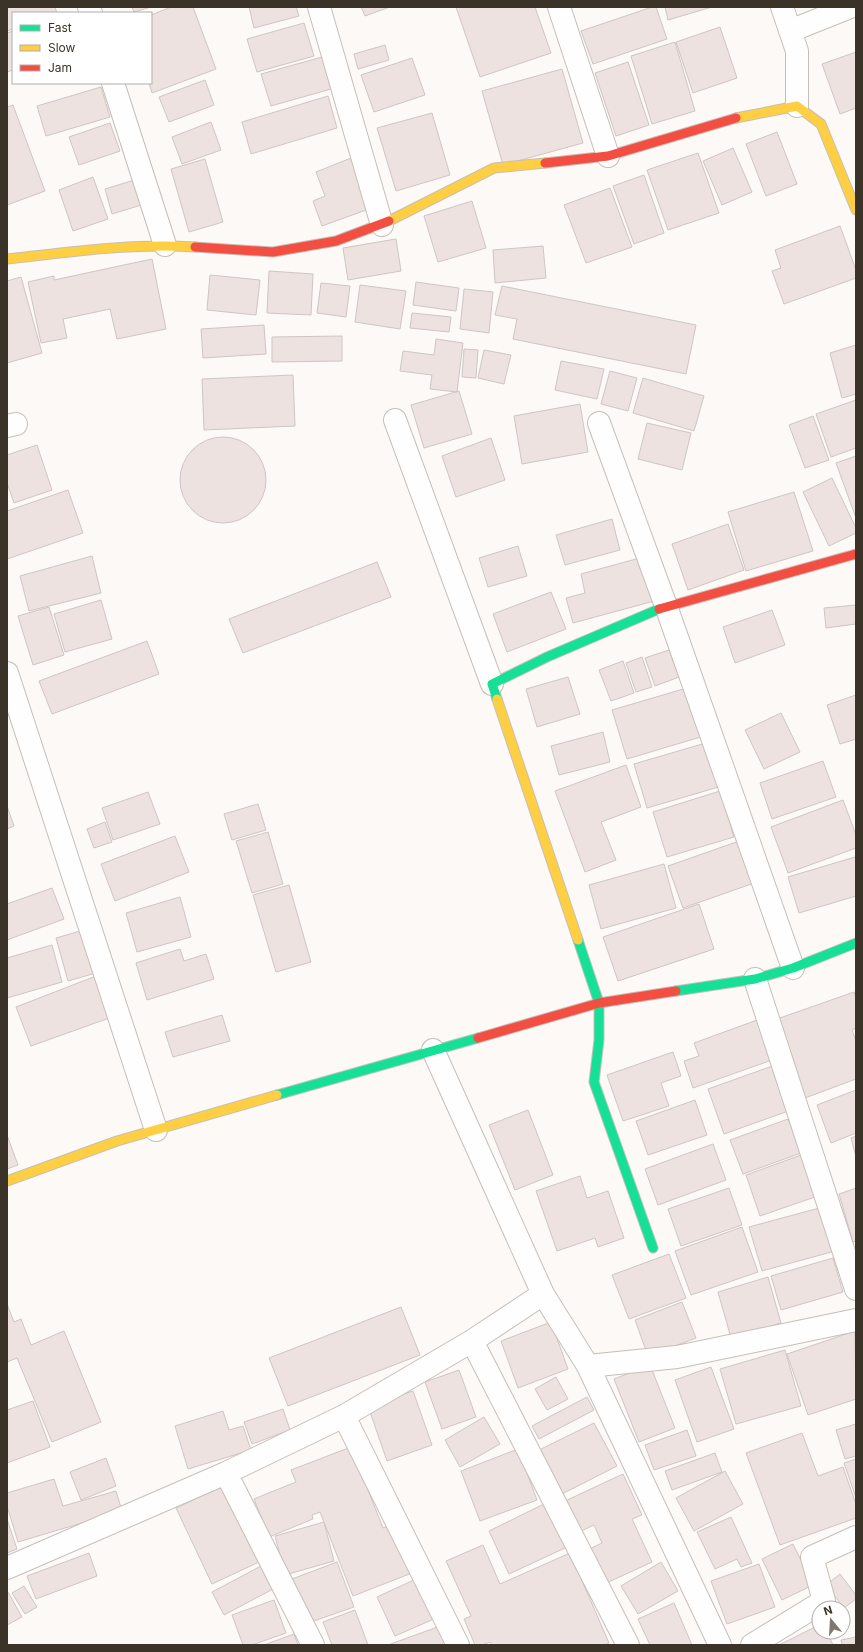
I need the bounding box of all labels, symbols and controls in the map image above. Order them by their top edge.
legend [12,12,152,84]
text: Fast [48,20,72,35]
text: Slow [48,40,76,55]
text: Jam [48,60,72,75]
north arrow [811,1600,851,1640]
text: N [822,1603,834,1618]

